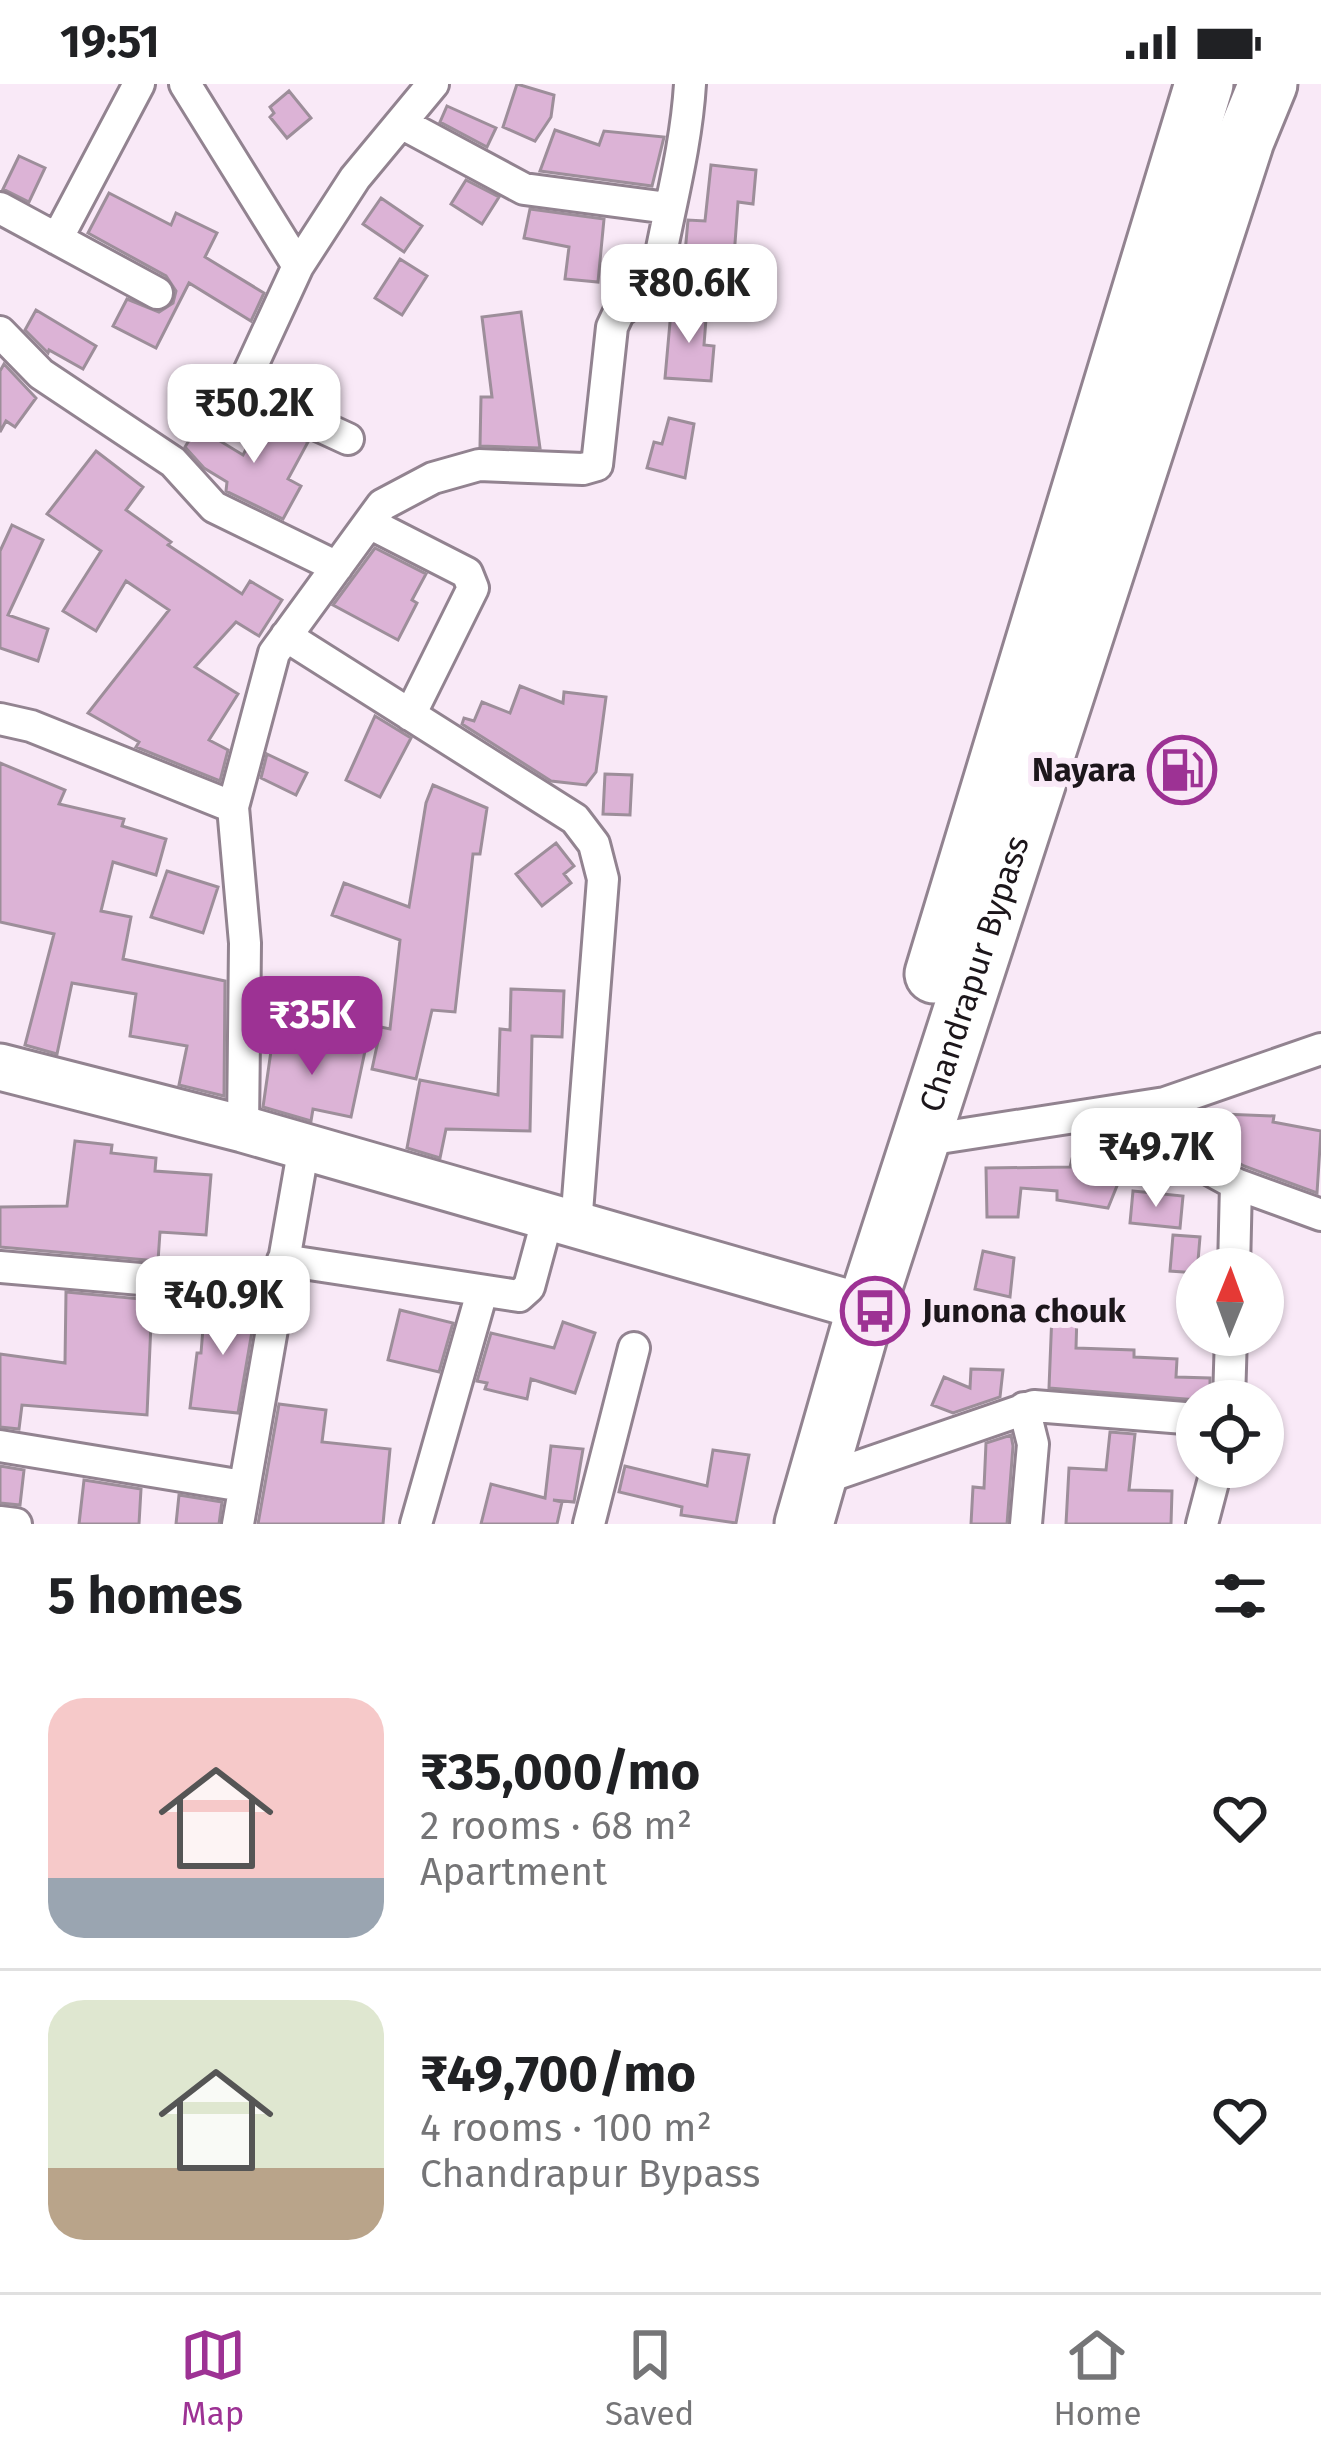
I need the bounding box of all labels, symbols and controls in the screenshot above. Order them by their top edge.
text: 19:51 [60,15,160,69]
pin: ₹80.6K [591,244,787,346]
text: ₹80.6K [628,260,750,306]
pin: ₹50.2K [156,364,352,466]
text: ₹50.2K [194,380,314,426]
fuel station icon: Nayara [1147,735,1217,805]
place label: Nayara [1032,750,1136,790]
street label: Chandrapur Bypass [911,831,1038,1117]
pin: ₹35K [241,976,383,1078]
text: ₹35K [268,992,356,1038]
pin: ₹49.7K [1058,1108,1254,1210]
text: ₹49.7K [1098,1124,1214,1170]
north arrow [1176,1248,1284,1356]
map controls [1176,1248,1284,1488]
pin: ₹40.9K [125,1256,321,1358]
text: ₹40.9K [163,1272,283,1318]
bus stop icon: Junona chouk [840,1276,910,1346]
place label: Junona chouk [921,1291,1127,1331]
button: locate [1176,1380,1284,1488]
icon: filters [1207,1563,1273,1629]
text: 5 homes [48,1565,243,1627]
text: ₹35,000/mo [420,1741,700,1803]
icon: home [144,1746,288,1890]
icon: heart [1207,1785,1273,1851]
text: 2 rooms · 68 m² [420,1803,692,1849]
text: Apartment [420,1849,607,1895]
text: ₹49,700/mo [420,2043,696,2105]
icon: home [144,2048,288,2192]
icon: heart [1207,2087,1273,2153]
text: 4 rooms · 100 m² [420,2105,712,2151]
text: Chandrapur Bypass [420,2151,760,2197]
tab: Map [180,2322,246,2434]
tab: Saved [605,2322,694,2434]
tab: Home [1053,2322,1141,2434]

